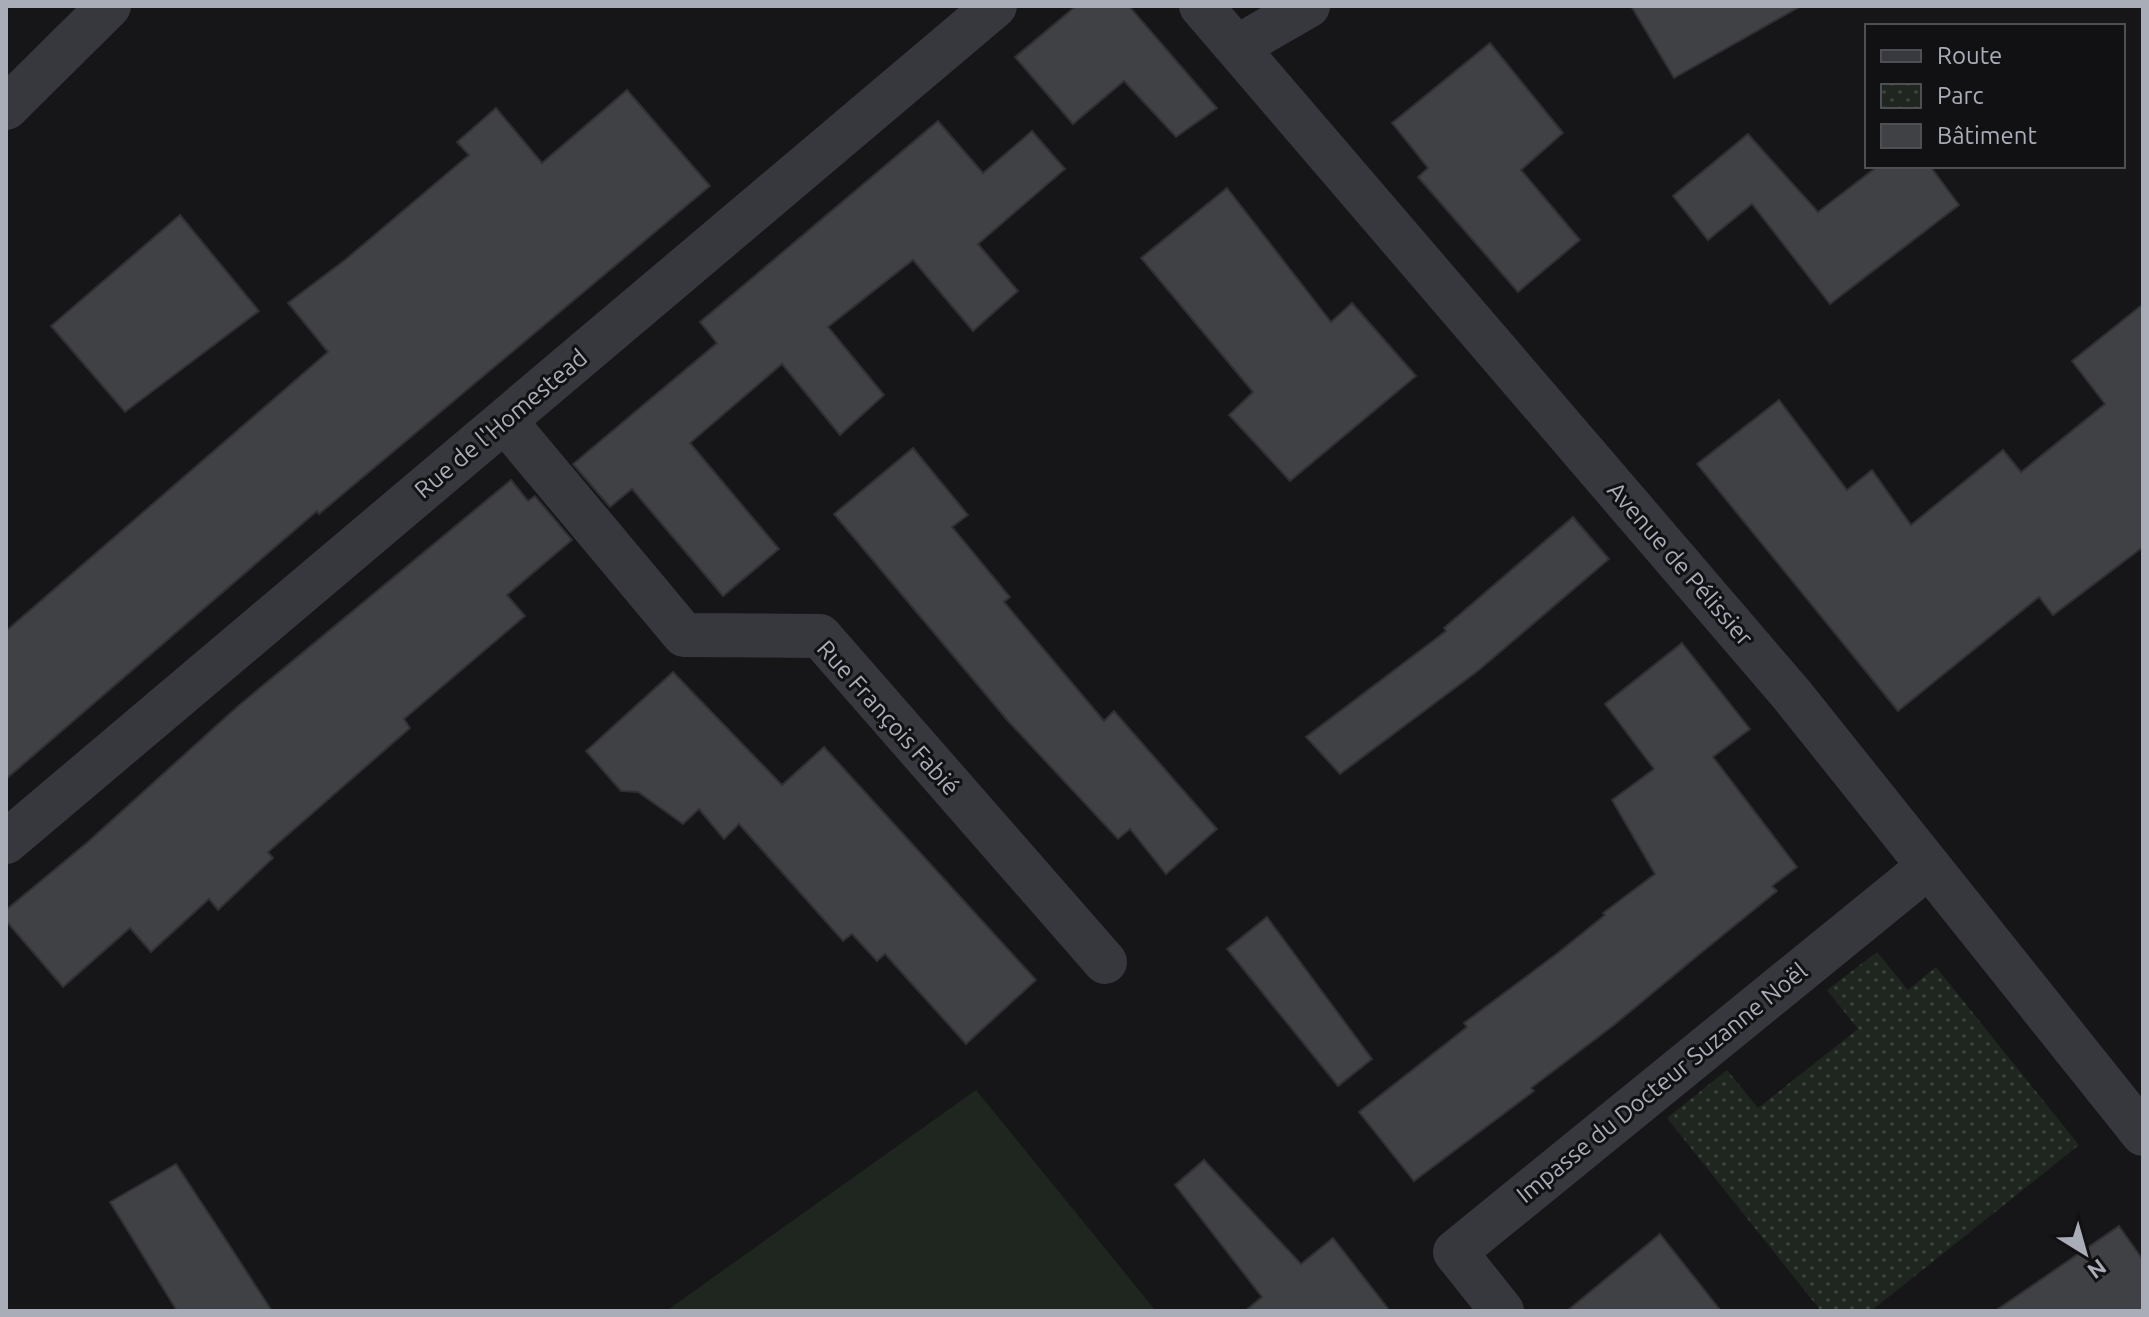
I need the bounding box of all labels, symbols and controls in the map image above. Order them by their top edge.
legend [1865,24,2125,168]
text: Route [1937,42,2002,69]
text: Parc [1937,82,1984,109]
text: Bâtiment [1937,122,2038,149]
street label: Rue de l'Homestead [409,344,592,504]
street label: Avenue de Pélissier [1602,477,1759,651]
street label: Rue François Fabié [812,635,965,801]
street label: Impasse du Docteur Suzanne Noël [1511,957,1812,1208]
north arrow [2045,1213,2125,1293]
text: N [2083,1254,2111,1284]

